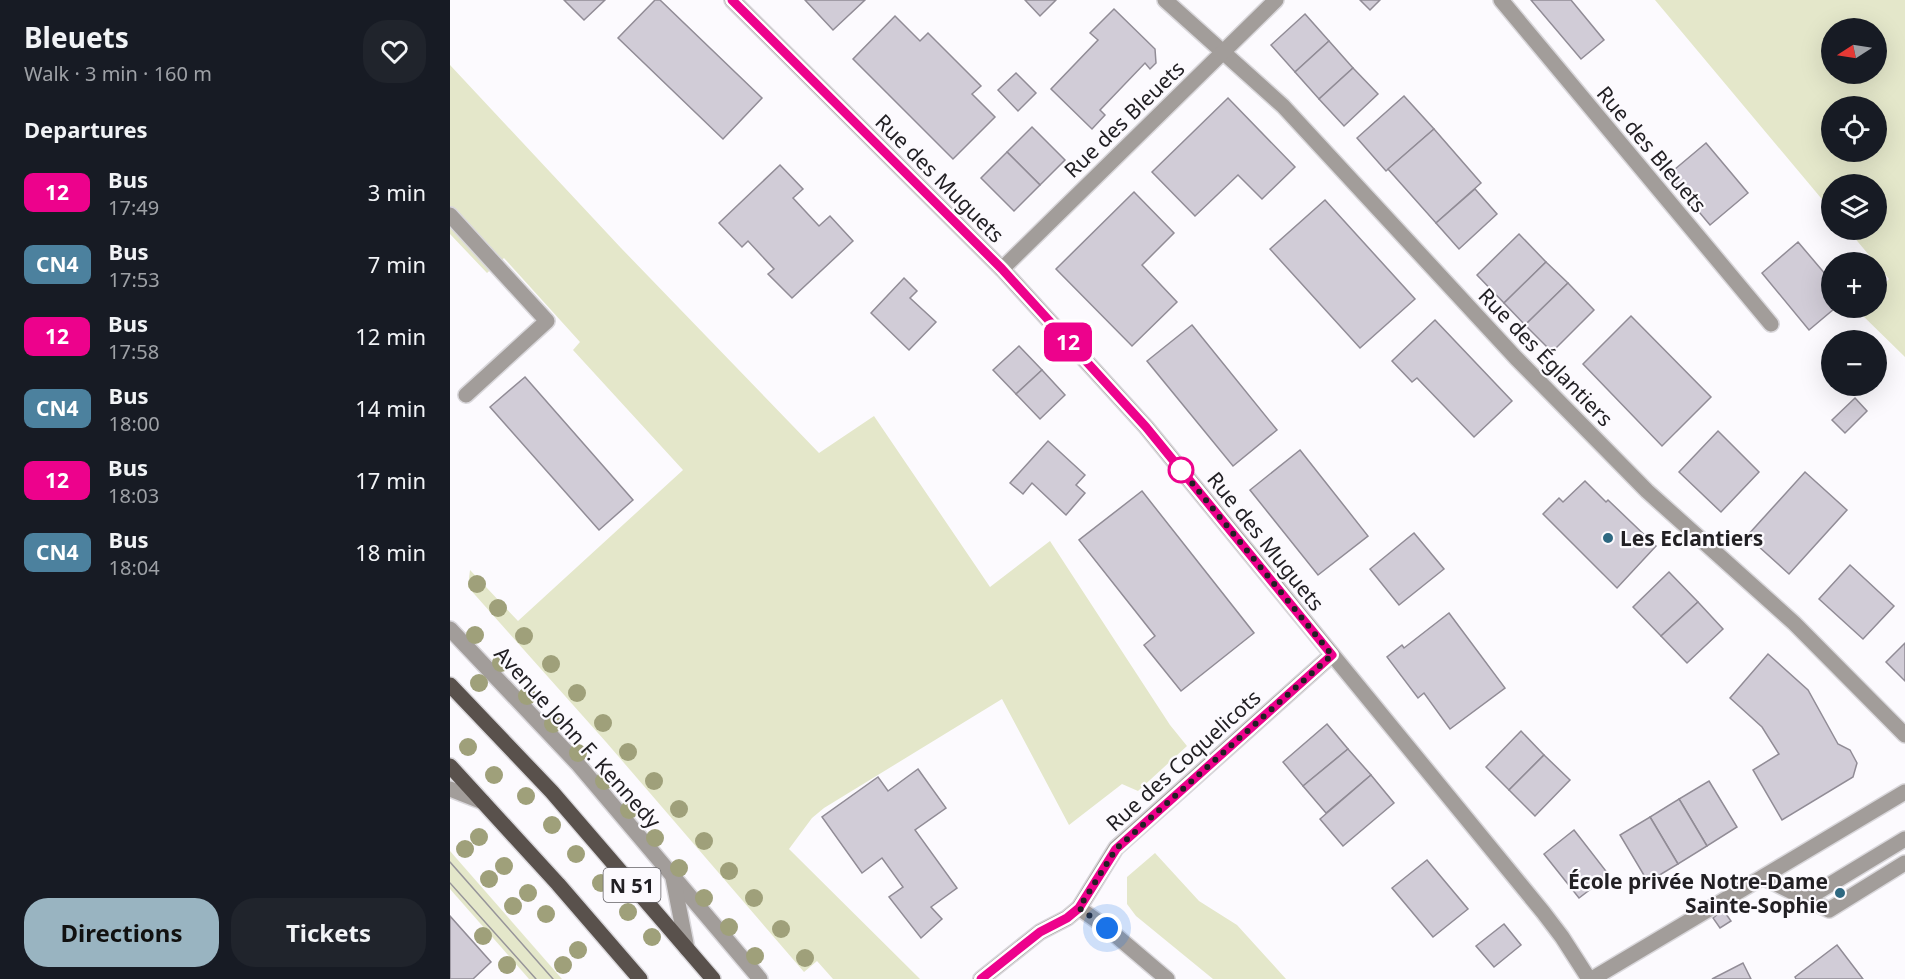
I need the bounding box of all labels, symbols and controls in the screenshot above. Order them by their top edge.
text: Bleuets [24,18,129,56]
north arrow [1821,18,1887,84]
map controls [1821,18,1887,396]
button: heart [363,20,426,83]
street label: Rue des Bleuets [1058,54,1190,184]
text: Walk · 3 min · 160 m [24,60,212,87]
street label: Rue des Bleuets [1591,80,1713,218]
button: locate [1821,96,1887,162]
street label: Rue des Muguets [870,108,1010,248]
text: Departures [24,114,148,144]
text: Bus [108,164,148,194]
button: layers [1821,174,1887,240]
text: 3 min [368,177,426,207]
text: 12 [45,178,69,206]
text: 17:49 [108,194,159,221]
text: Bus [109,236,149,266]
text: 7 min [368,249,426,279]
text: CN4 [36,250,79,278]
button: + [1821,252,1887,318]
text: 17:53 [109,266,160,293]
street label: Rue des Églantiers [1473,282,1619,432]
text: Bus [108,308,148,338]
text: 12 min [355,321,426,351]
text: 12 [45,322,69,350]
line badge: 12 [1041,322,1095,362]
text: 12 [1056,328,1080,356]
button: − [1821,330,1887,396]
text: 17:58 [108,338,159,365]
text: Bus [109,380,149,410]
text: 14 min [355,393,426,423]
text: CN4 [36,394,79,422]
text: 18:00 [109,410,160,437]
text: Bus [108,452,148,482]
unlabelled marker [1168,457,1194,483]
text: 17 min [355,465,426,495]
text: 12 [45,466,69,494]
street label: Rue des Muguets [1201,466,1331,616]
text: 18:03 [108,482,159,509]
text: Bus [109,524,149,554]
place label: Les Eclantiers [1620,524,1763,552]
marker: Les Eclantiers [1601,531,1615,545]
text: 18 min [355,537,426,567]
text: CN4 [36,538,79,566]
text: 18:04 [109,554,160,581]
street label: Avenue John F. Kennedy [489,640,668,834]
street label: Rue des Coquelicots [1100,683,1266,837]
place label: École privée Notre-Dame Sainte-Sophie [1568,867,1828,919]
road number: N 51 [604,868,660,902]
marker: École privée Notre-Dame Sainte-Sophie [1833,886,1847,900]
button: Directions [24,898,219,967]
button: Tickets [231,898,426,967]
your location [1092,913,1122,943]

